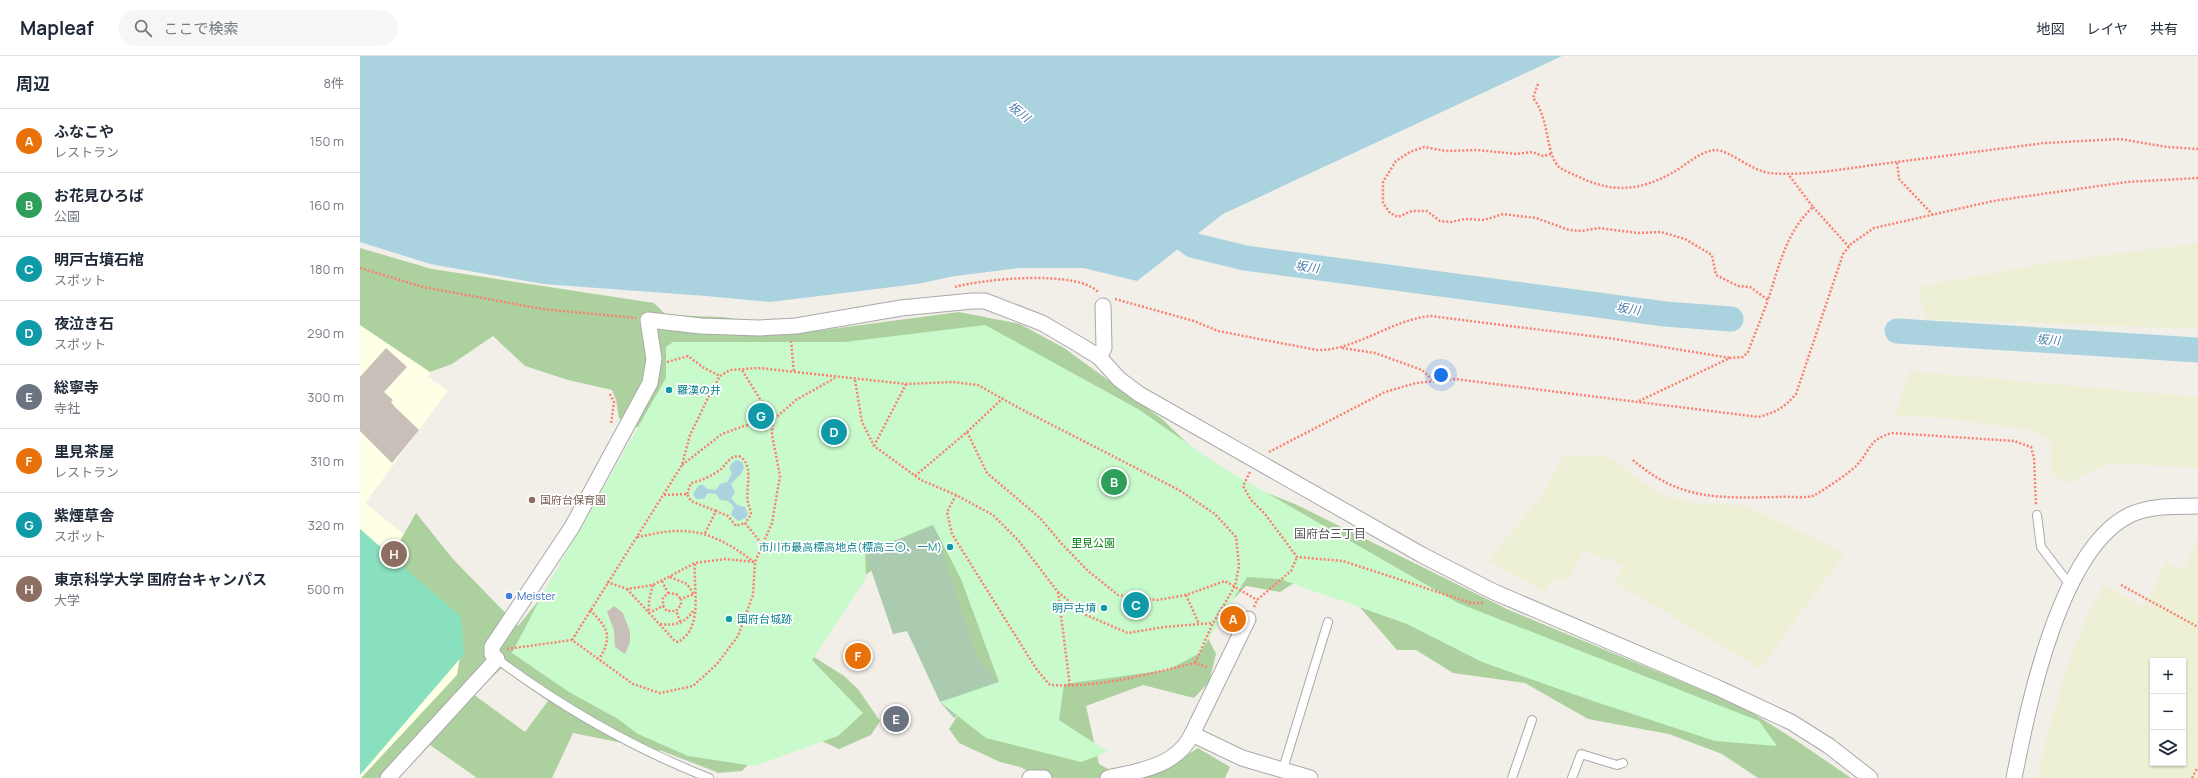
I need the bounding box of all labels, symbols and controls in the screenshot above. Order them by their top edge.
search box [118,10,398,46]
text: Mapleaf [20,15,94,41]
icon: search [132,17,154,39]
text: ここで検索 [164,18,239,39]
text: 地図 [2036,19,2064,38]
text: レイヤ [2086,19,2128,38]
text: 共有 [2150,19,2178,38]
text: 周辺 [16,72,50,95]
text: 8件 [323,74,344,92]
water label: 坂川 [1005,98,1036,127]
text: ふなこや [54,121,114,142]
text: A [25,132,33,150]
text: 150 m [310,132,344,150]
text: レストラン [54,143,119,161]
text: お花見ひろば [54,185,144,206]
text: B [25,196,33,214]
text: 160 m [309,196,344,214]
text: 公園 [54,207,80,225]
text: 明戸古墳石棺 [54,249,144,270]
water label: 坂川 [1294,256,1322,277]
text: C [24,260,34,278]
text: 180 m [310,260,344,278]
text: スポット [54,271,106,289]
water label: 坂川 [1615,298,1643,319]
text: 夜泣き石 [54,313,114,334]
text: D [24,324,34,342]
text: 290 m [307,324,344,342]
water label: 坂川 [2035,330,2063,349]
text: スポット [54,335,106,353]
your location [1431,365,1451,385]
text: 総寧寺 [54,377,99,398]
place label: 羅漢の井 [677,382,721,397]
marker: 羅漢の井 [664,385,674,395]
text: E [25,388,33,406]
text: 300 m [307,388,344,406]
text: 寺社 [54,399,80,417]
pin: G [748,401,774,431]
pin: D [821,417,847,447]
text: 里見茶屋 [54,441,114,462]
text: F [26,452,32,470]
text: 310 m [310,452,344,470]
text: レストラン [54,463,119,481]
pin: B [1101,467,1127,497]
place label: 国府台保育園 [540,492,606,507]
marker: 国府台保育園 [527,495,537,505]
text: 紫煙草舎 [54,505,114,526]
text: G [24,516,34,534]
text: 320 m [308,516,344,534]
district label: 国府台三丁目 [1294,525,1366,542]
text: スポット [54,527,106,545]
park label: 里見公園 [1071,535,1115,550]
pin: H [381,539,407,569]
place label: 市川市最高標高地点(標高三〇、一M) [758,539,942,554]
marker: 市川市最高標高地点(標高三〇、一M) [945,542,955,552]
text: 東京科学大学 国府台キャンパス [54,569,267,590]
text: H [24,580,34,598]
text: 500 m [307,580,344,598]
place label: Meister [517,588,556,603]
pin: C [1123,590,1149,620]
text: 大学 [54,591,80,609]
marker: Meister [504,591,514,601]
place label: 明戸古墳 [1052,600,1096,615]
marker: 明戸古墳 [1099,603,1109,613]
pin: A [1220,604,1246,634]
place label: 国府台城跡 [737,611,792,626]
marker: 国府台城跡 [724,614,734,624]
pin: F [845,641,871,671]
map controls [2150,658,2186,766]
button: + [2150,658,2186,694]
button: − [2150,694,2186,730]
pin: E [883,704,909,734]
button: layers [2150,730,2186,766]

